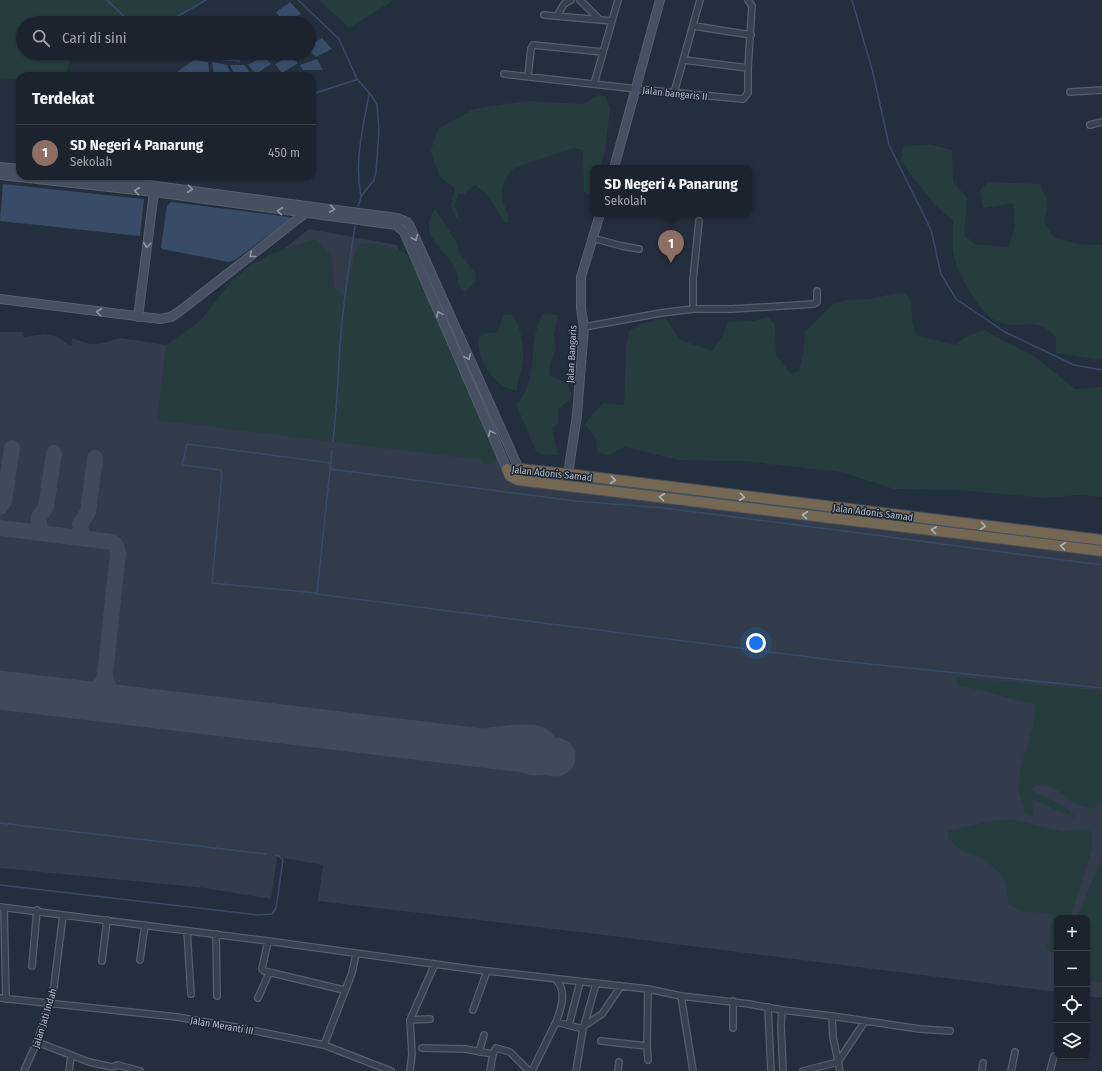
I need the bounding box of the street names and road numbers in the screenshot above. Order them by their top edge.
street label: Jalan bangaris II [642,85,708,103]
street label: Jalan Bangaris [564,325,580,383]
street label: Jalan Adonis Samad [511,464,593,484]
street label: Jalan Adonis Samad [832,502,914,524]
street label: Jalan Jati Indah [30,987,60,1050]
street label: Jalan Meranti III [189,1015,254,1037]

